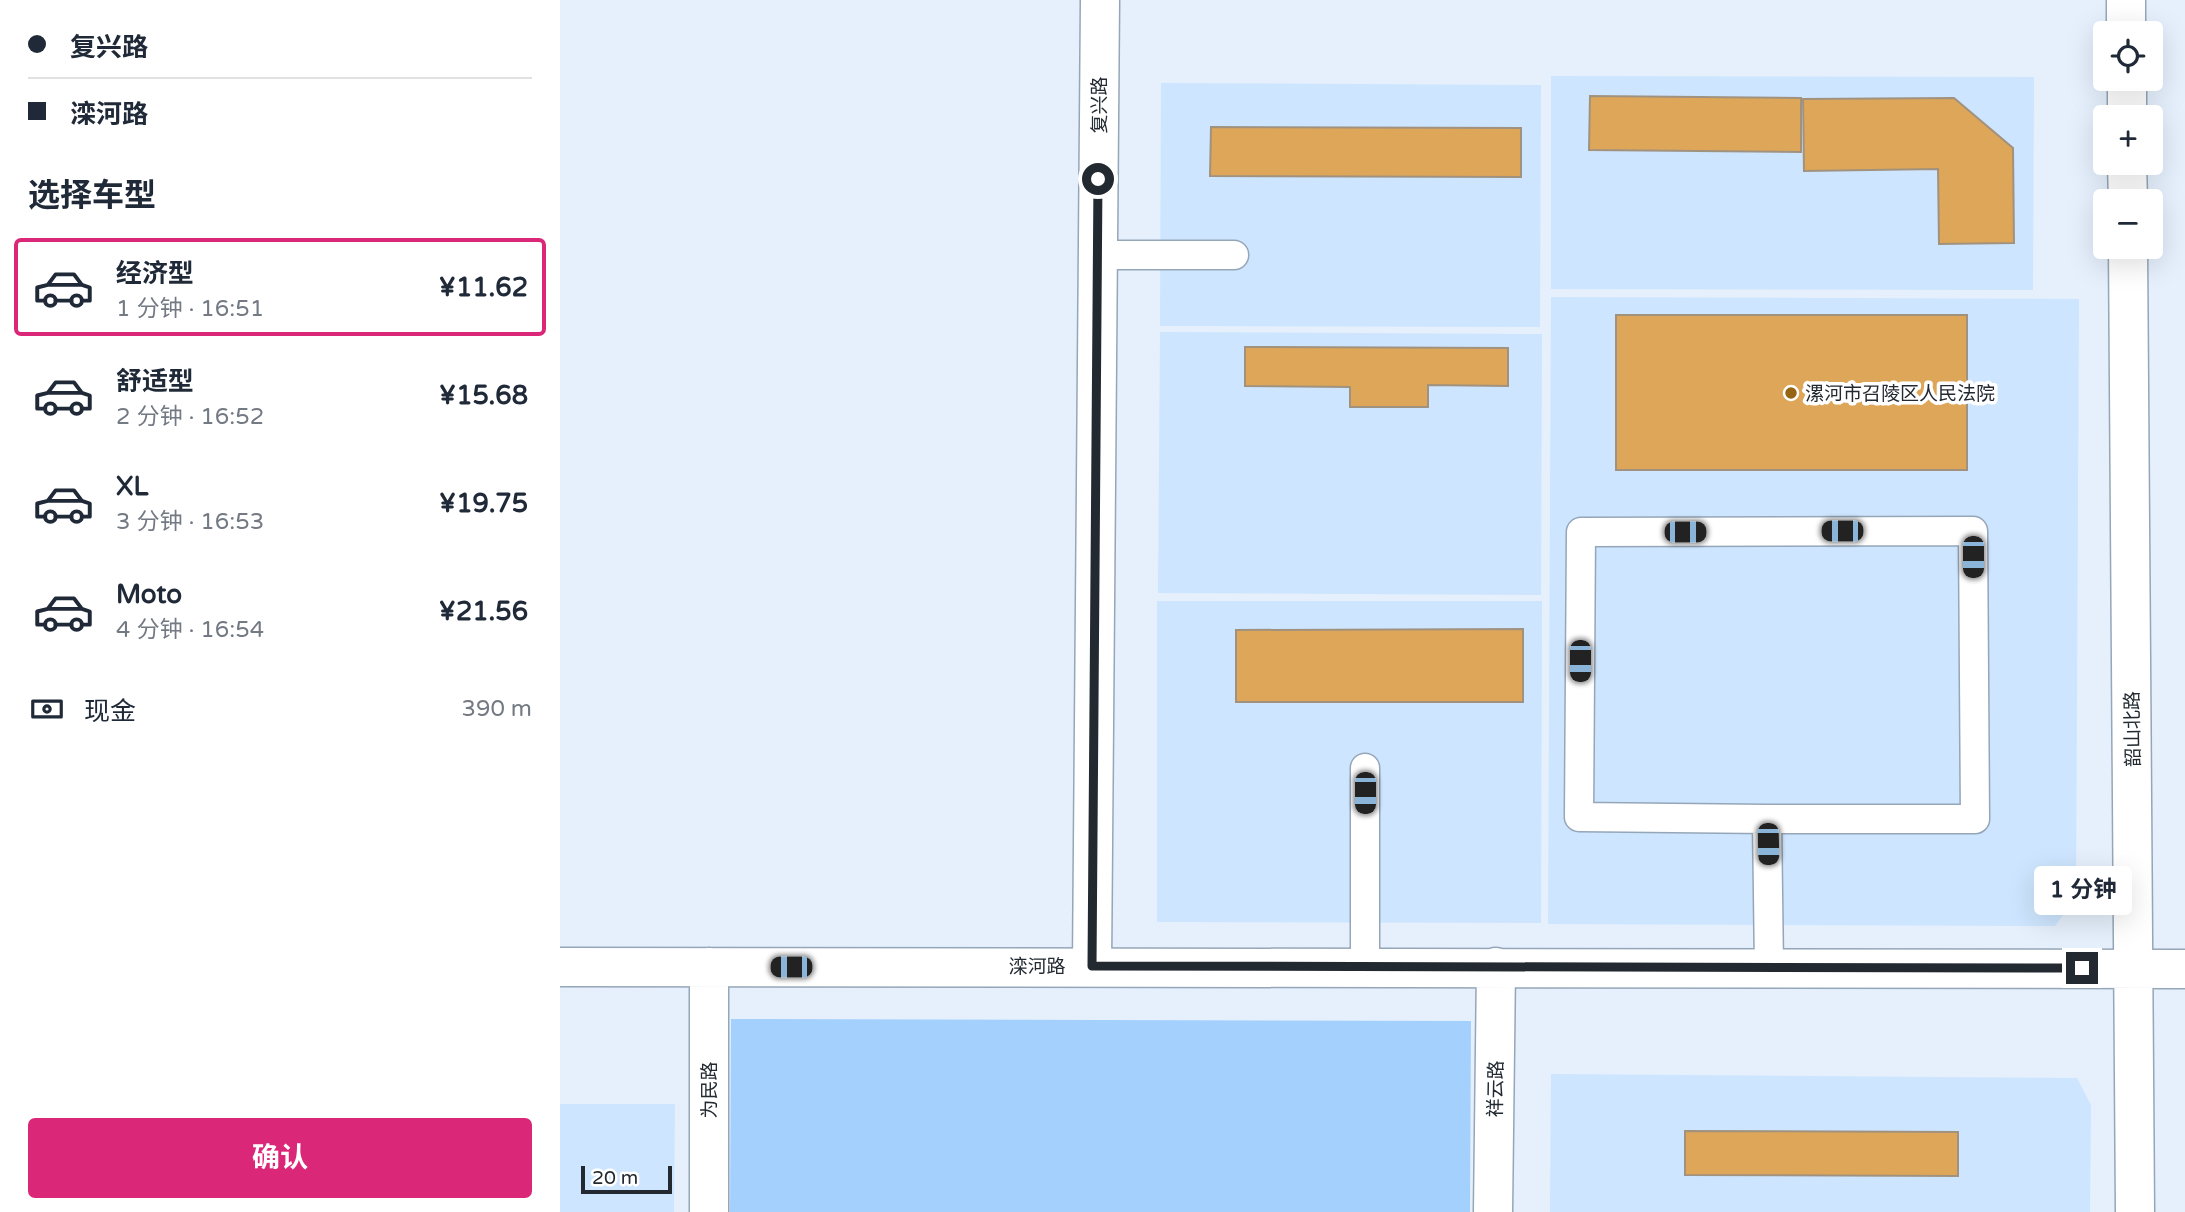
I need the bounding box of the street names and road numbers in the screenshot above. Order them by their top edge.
street label: 复兴路 [1089,76,1111,134]
street label: 韶山北路 [2121,691,2145,767]
street label: 滦河路 [1008,956,1066,978]
street label: 祥云路 [1485,1060,1507,1118]
street label: 为民路 [699,1061,721,1119]

